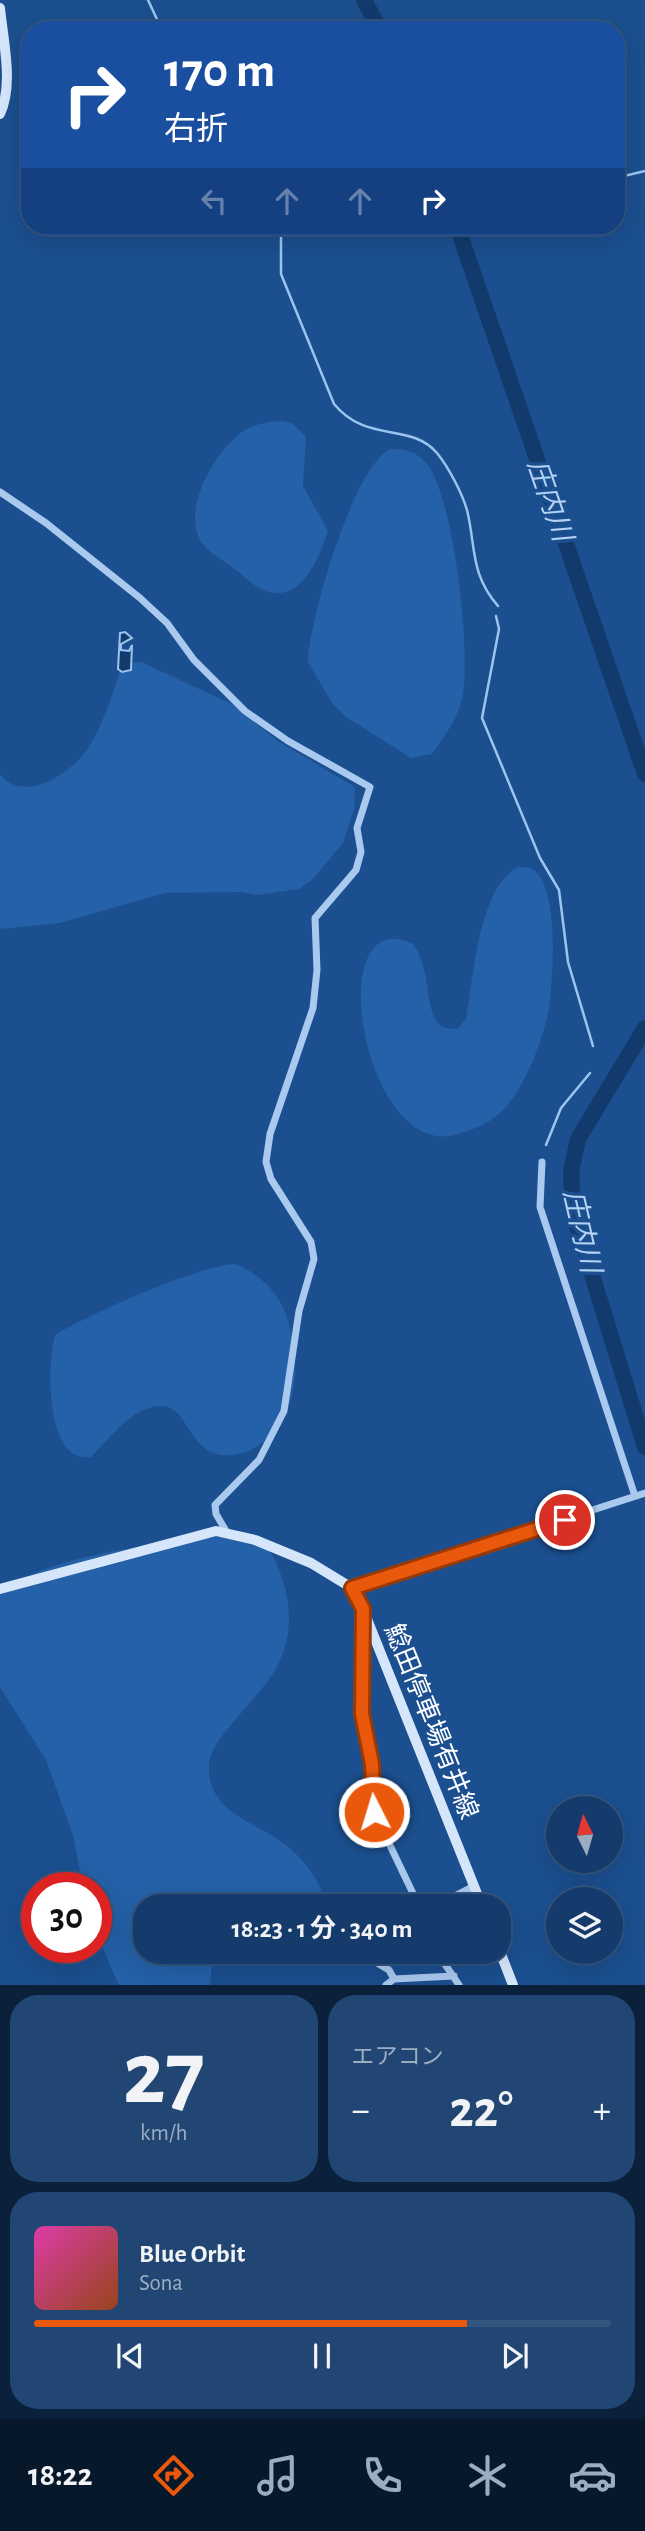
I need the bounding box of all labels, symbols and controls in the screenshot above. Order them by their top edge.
text: 170 m [164,47,275,96]
icon: right [49,49,140,140]
text: 右折 [164,113,228,145]
icon: left [195,182,233,220]
icon: ahead [268,182,306,220]
icon: ahead [341,182,379,220]
icon: right [414,182,452,220]
water label: 庄内川 [522,456,579,548]
water label: 庄内川 [558,1187,607,1278]
pin [535,1490,595,1550]
icon: arrive [546,1501,584,1539]
street label: 鯰田停車場有井線 [380,1619,484,1823]
position arrow [337,1775,411,1849]
north arrow [546,1796,623,1872]
map controls [546,1796,623,1964]
speed limit sign: 30 [21,1872,112,1963]
button: layers [546,1887,623,1964]
text: 18:23 · 1 分 · 340 m [231,1916,413,1942]
text: 27 [123,2029,205,2120]
text: エアコン [352,2046,444,2069]
text: 22° [449,2084,513,2136]
text: − [352,2092,370,2130]
text: + [593,2092,611,2130]
text: km/h [140,2122,187,2145]
text: Blue Orbit [139,2241,245,2267]
text: Sona [139,2272,183,2295]
icon: previous [111,2337,149,2375]
icon: pause [303,2337,341,2375]
icon: next [496,2337,534,2375]
icon: directions [149,2451,198,2500]
icon: music [253,2451,302,2500]
icon: phone [358,2451,407,2500]
icon: climate [463,2451,512,2500]
icon: car [568,2451,617,2500]
text: 18:22 [28,2459,93,2491]

